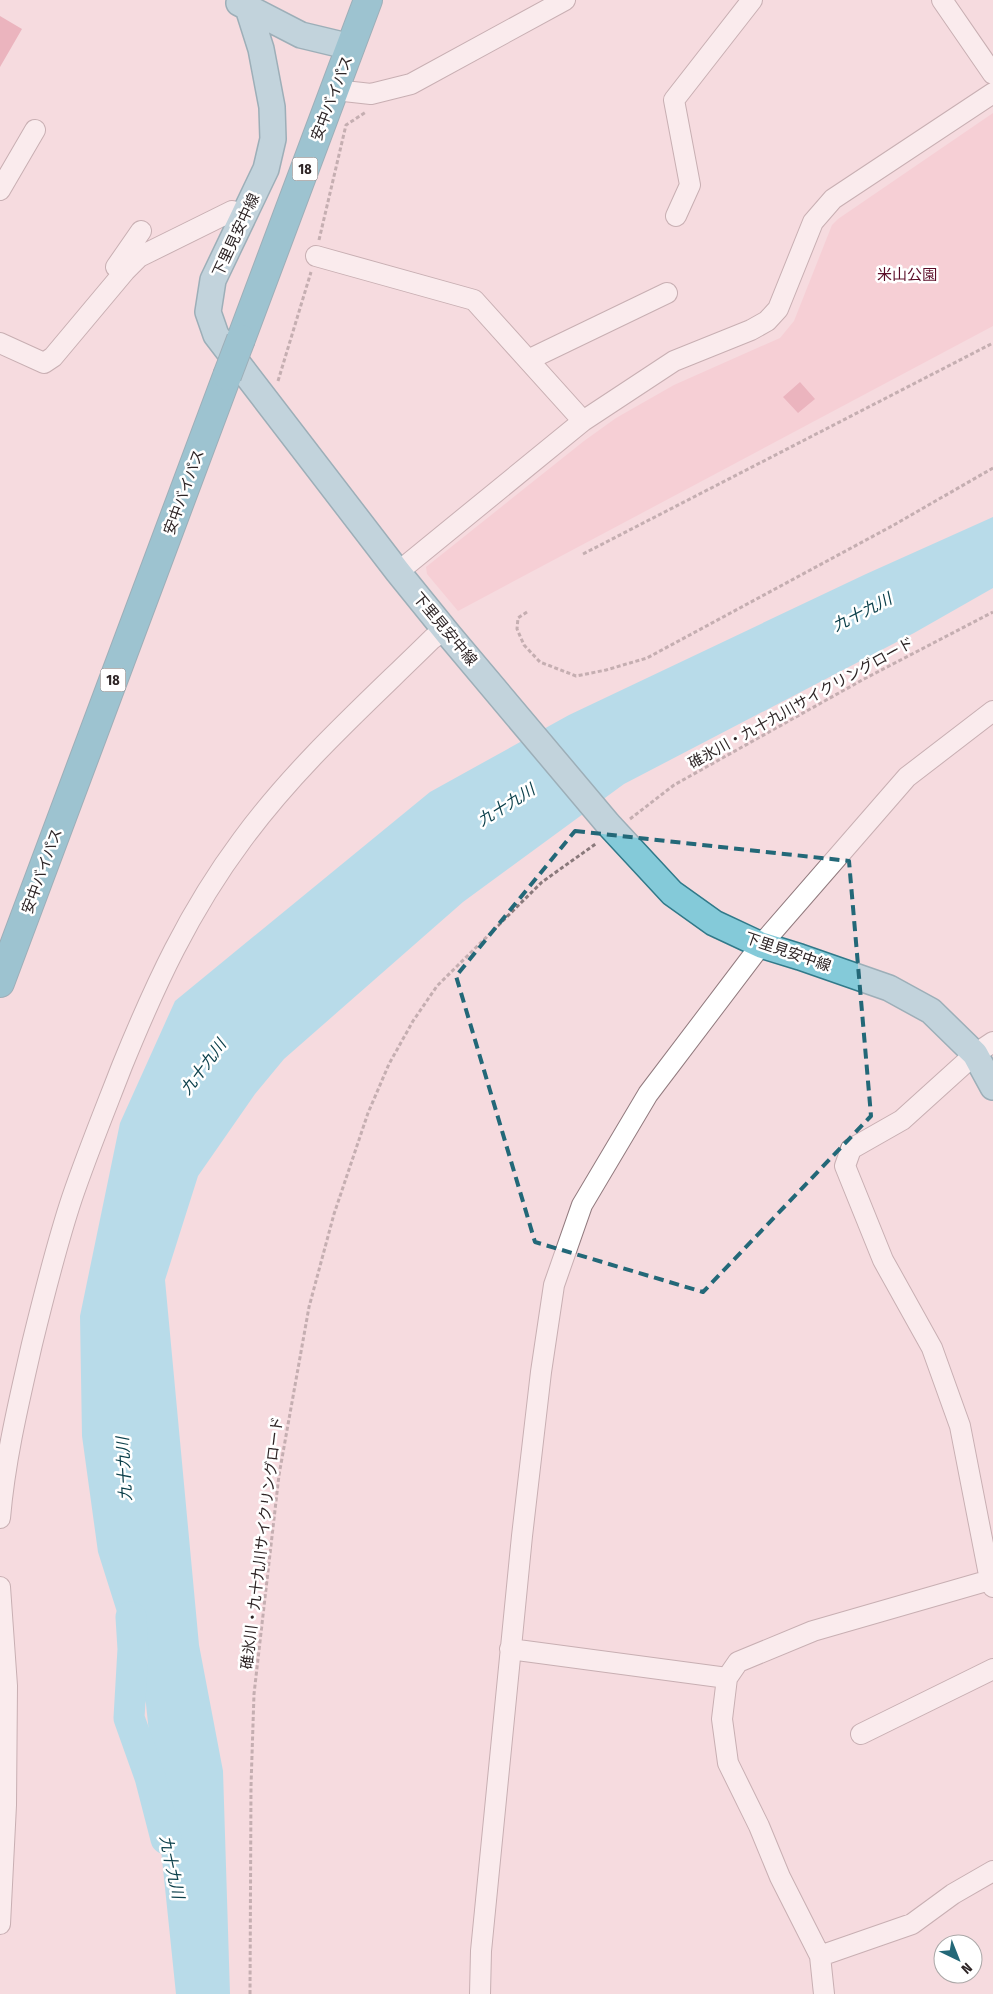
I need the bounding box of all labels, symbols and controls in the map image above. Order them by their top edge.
street label: 安中バイパス [308,53,356,143]
road number: 18 [292,157,318,180]
street label: 下里見安中線 [209,190,263,280]
park label: 米山公園 [877,266,937,284]
street label: 安中バイパス [160,447,208,537]
water label: 九十九川 [829,588,897,635]
street label: 下里見安中線 [409,589,481,669]
street label: 碓氷川・九十九川サイクリングロード [685,633,917,773]
road number: 18 [100,668,126,692]
water label: 九十九川 [474,779,540,830]
street label: 安中バイパス [18,826,66,916]
street label: 下里見安中線 [743,929,833,975]
water label: 九十九川 [176,1034,231,1098]
street label: 碓氷川・九十九川サイクリングロード [238,1416,286,1670]
water label: 九十九川 [113,1435,135,1501]
water label: 九十九川 [156,1834,188,1902]
north arrow [933,1934,983,1984]
text: N [958,1959,975,1977]

